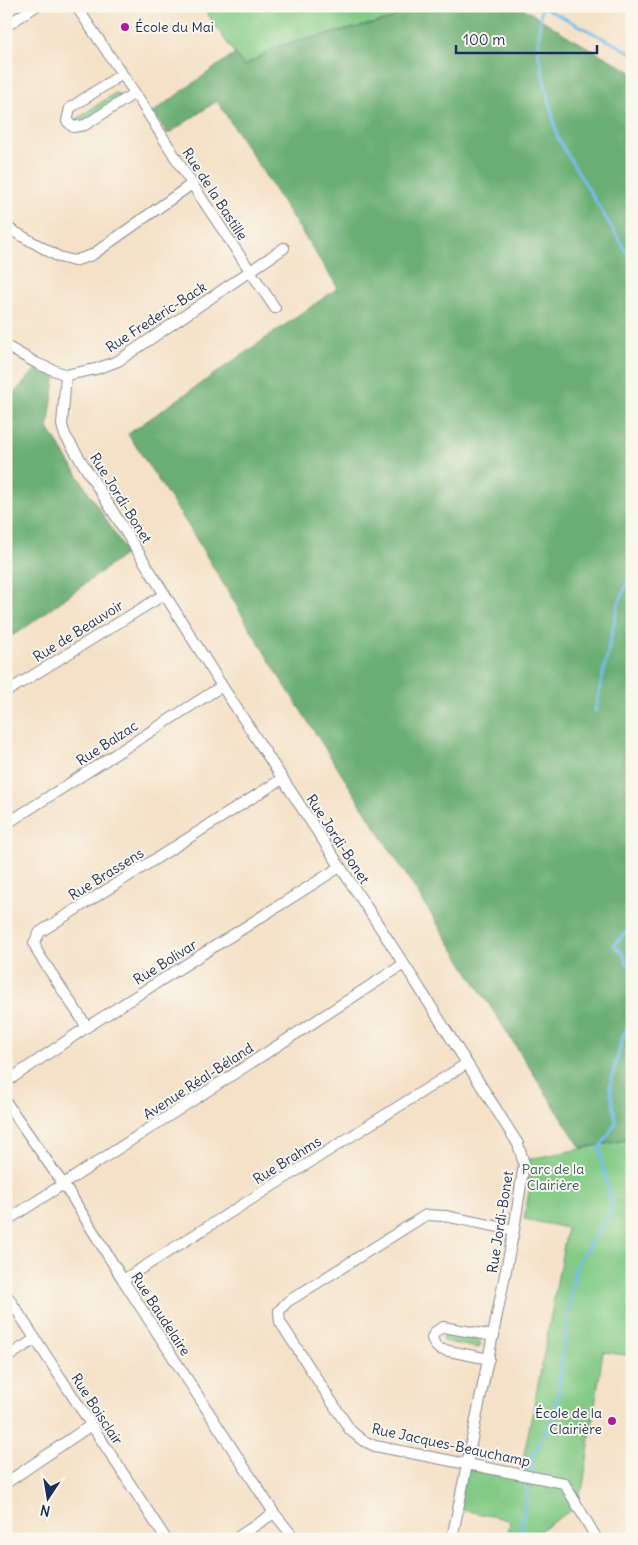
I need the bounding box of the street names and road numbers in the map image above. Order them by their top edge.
street label: Rue de la Bastille [178,144,252,244]
street label: Rue Frederic-Back [102,278,210,356]
street label: Rue Jordi-Bonet [86,450,156,547]
street label: Rue de Beauvoir [29,596,127,666]
street label: Rue Balzac [73,716,141,770]
street label: Rue Jordi-Bonet [302,791,374,887]
street label: Rue Brassens [65,844,147,904]
street label: Rue Bolivar [130,935,200,989]
street label: Avenue Réal-Béland [140,1039,256,1123]
street label: Rue Brahms [249,1132,325,1188]
street label: Rue Jordi-Bonet [483,1169,517,1274]
street label: Rue Baudelaire [127,1269,195,1359]
street label: Rue Boisclair [67,1370,127,1448]
street label: Rue Jacques-Beauchamp [370,1419,532,1471]

